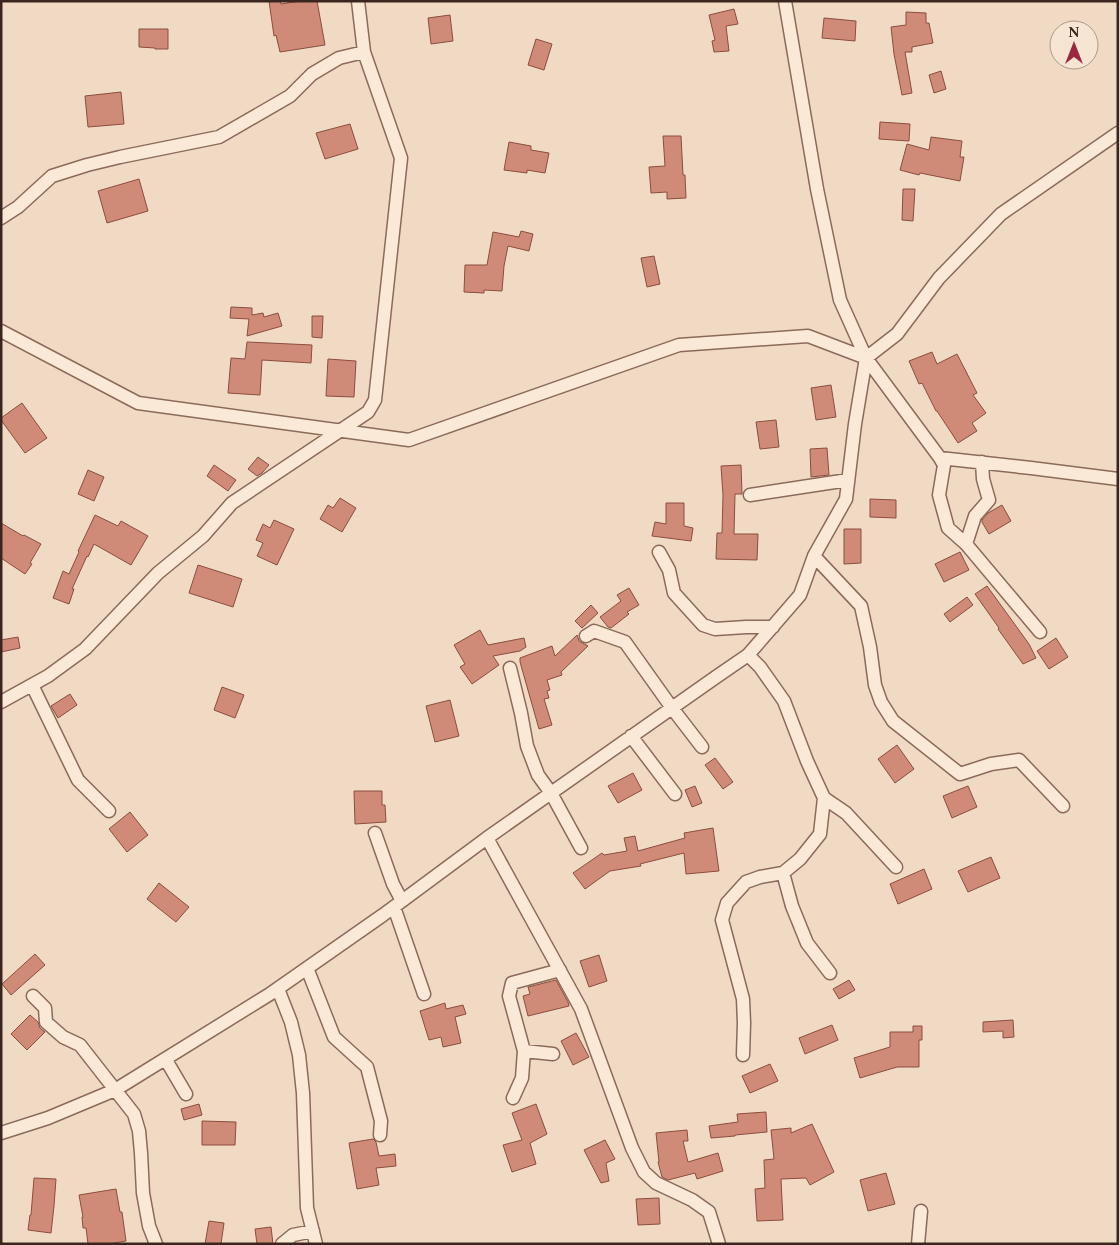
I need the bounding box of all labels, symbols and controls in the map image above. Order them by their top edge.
north arrow [1049,20,1099,70]
text: N [1068,22,1080,43]

